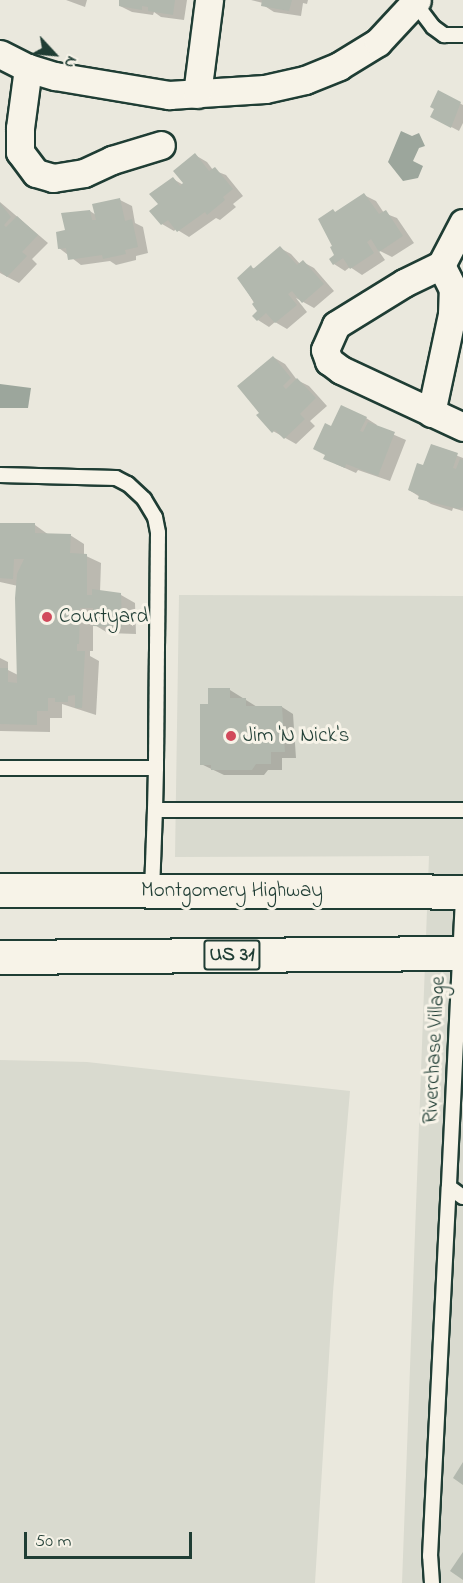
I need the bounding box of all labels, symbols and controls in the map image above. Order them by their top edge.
north arrow [24,24,84,84]
text: N [57,52,83,72]
place label: Courtyard [59,604,148,630]
marker: Courtyard [40,610,54,624]
place label: Jim 'N Nick's [243,723,350,749]
marker: Jim 'N Nick's [224,729,238,743]
street label: Montgomery Highway [141,878,323,904]
road number: US 31 [202,938,262,972]
street label: Riverchase Village [419,975,451,1125]
scale bar [27,1520,195,1558]
text: 50 m [35,1529,72,1555]

